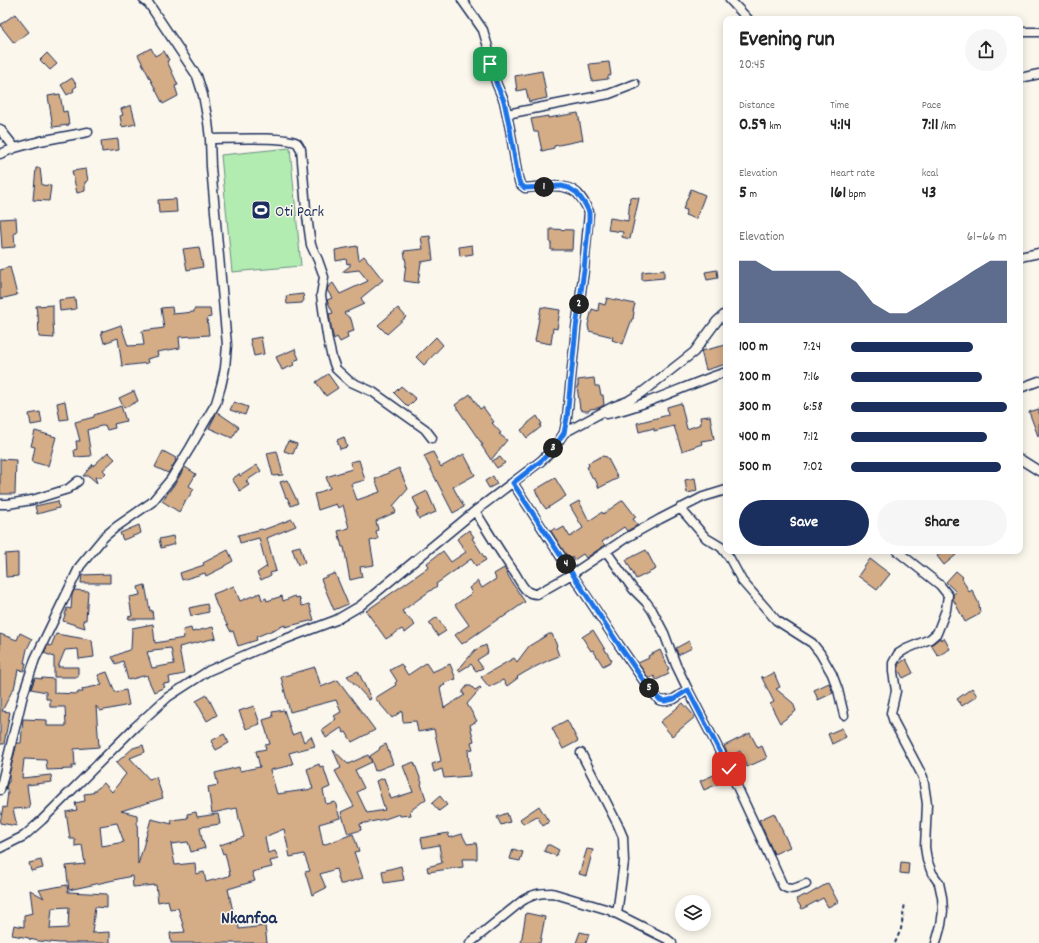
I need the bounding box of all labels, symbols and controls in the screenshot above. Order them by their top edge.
text: Evening run [739,25,835,56]
button: share [965,29,1007,71]
pin [473,47,507,81]
icon: arrive [479,53,501,75]
text: 20:45 [739,56,765,75]
text: Distance [739,98,775,114]
text: Time [830,98,849,114]
text: Pace [922,98,941,114]
text: 0.59 [739,114,767,138]
text: 4:14 [830,114,851,138]
text: 7:11 [922,114,938,138]
text: km [767,119,781,135]
text: /km [938,119,956,135]
text: Elevation [739,166,777,182]
text: Heart rate [830,166,875,182]
text: kcal [922,166,938,182]
pin: 1 [534,177,554,197]
text: 1 [543,179,545,195]
text: 5 [739,182,747,206]
text: 161 [830,182,846,206]
text: 43 [922,182,936,206]
text: m [747,187,757,203]
text: bpm [846,187,866,203]
sports icon: Oti Park [250,199,272,221]
place label: Oti Park [275,201,324,224]
text: Elevation [739,228,784,247]
text: 61–66 m [967,228,1007,247]
pin: 2 [569,294,589,314]
text: 2 [577,296,581,312]
text: 100 m [739,338,768,357]
text: 7:24 [803,338,821,357]
text: 200 m [739,368,771,387]
text: 7:16 [803,368,819,387]
text: 300 m [739,398,771,417]
text: 6:58 [803,398,823,417]
text: 400 m [739,428,770,447]
text: 7:12 [803,428,819,447]
pin: 3 [543,438,563,458]
text: 3 [551,440,555,456]
text: 500 m [739,458,771,477]
text: 7:02 [803,458,823,477]
button: Save [739,500,869,546]
button: Share [877,500,1007,546]
pin: 4 [556,554,576,574]
text: 4 [564,556,568,572]
pin: 5 [639,678,659,698]
text: 5 [646,680,652,696]
pin [712,752,746,786]
icon: check [718,758,740,780]
map controls [675,895,711,931]
button: layers [675,895,711,931]
district label: Nkanfoa [221,907,277,932]

